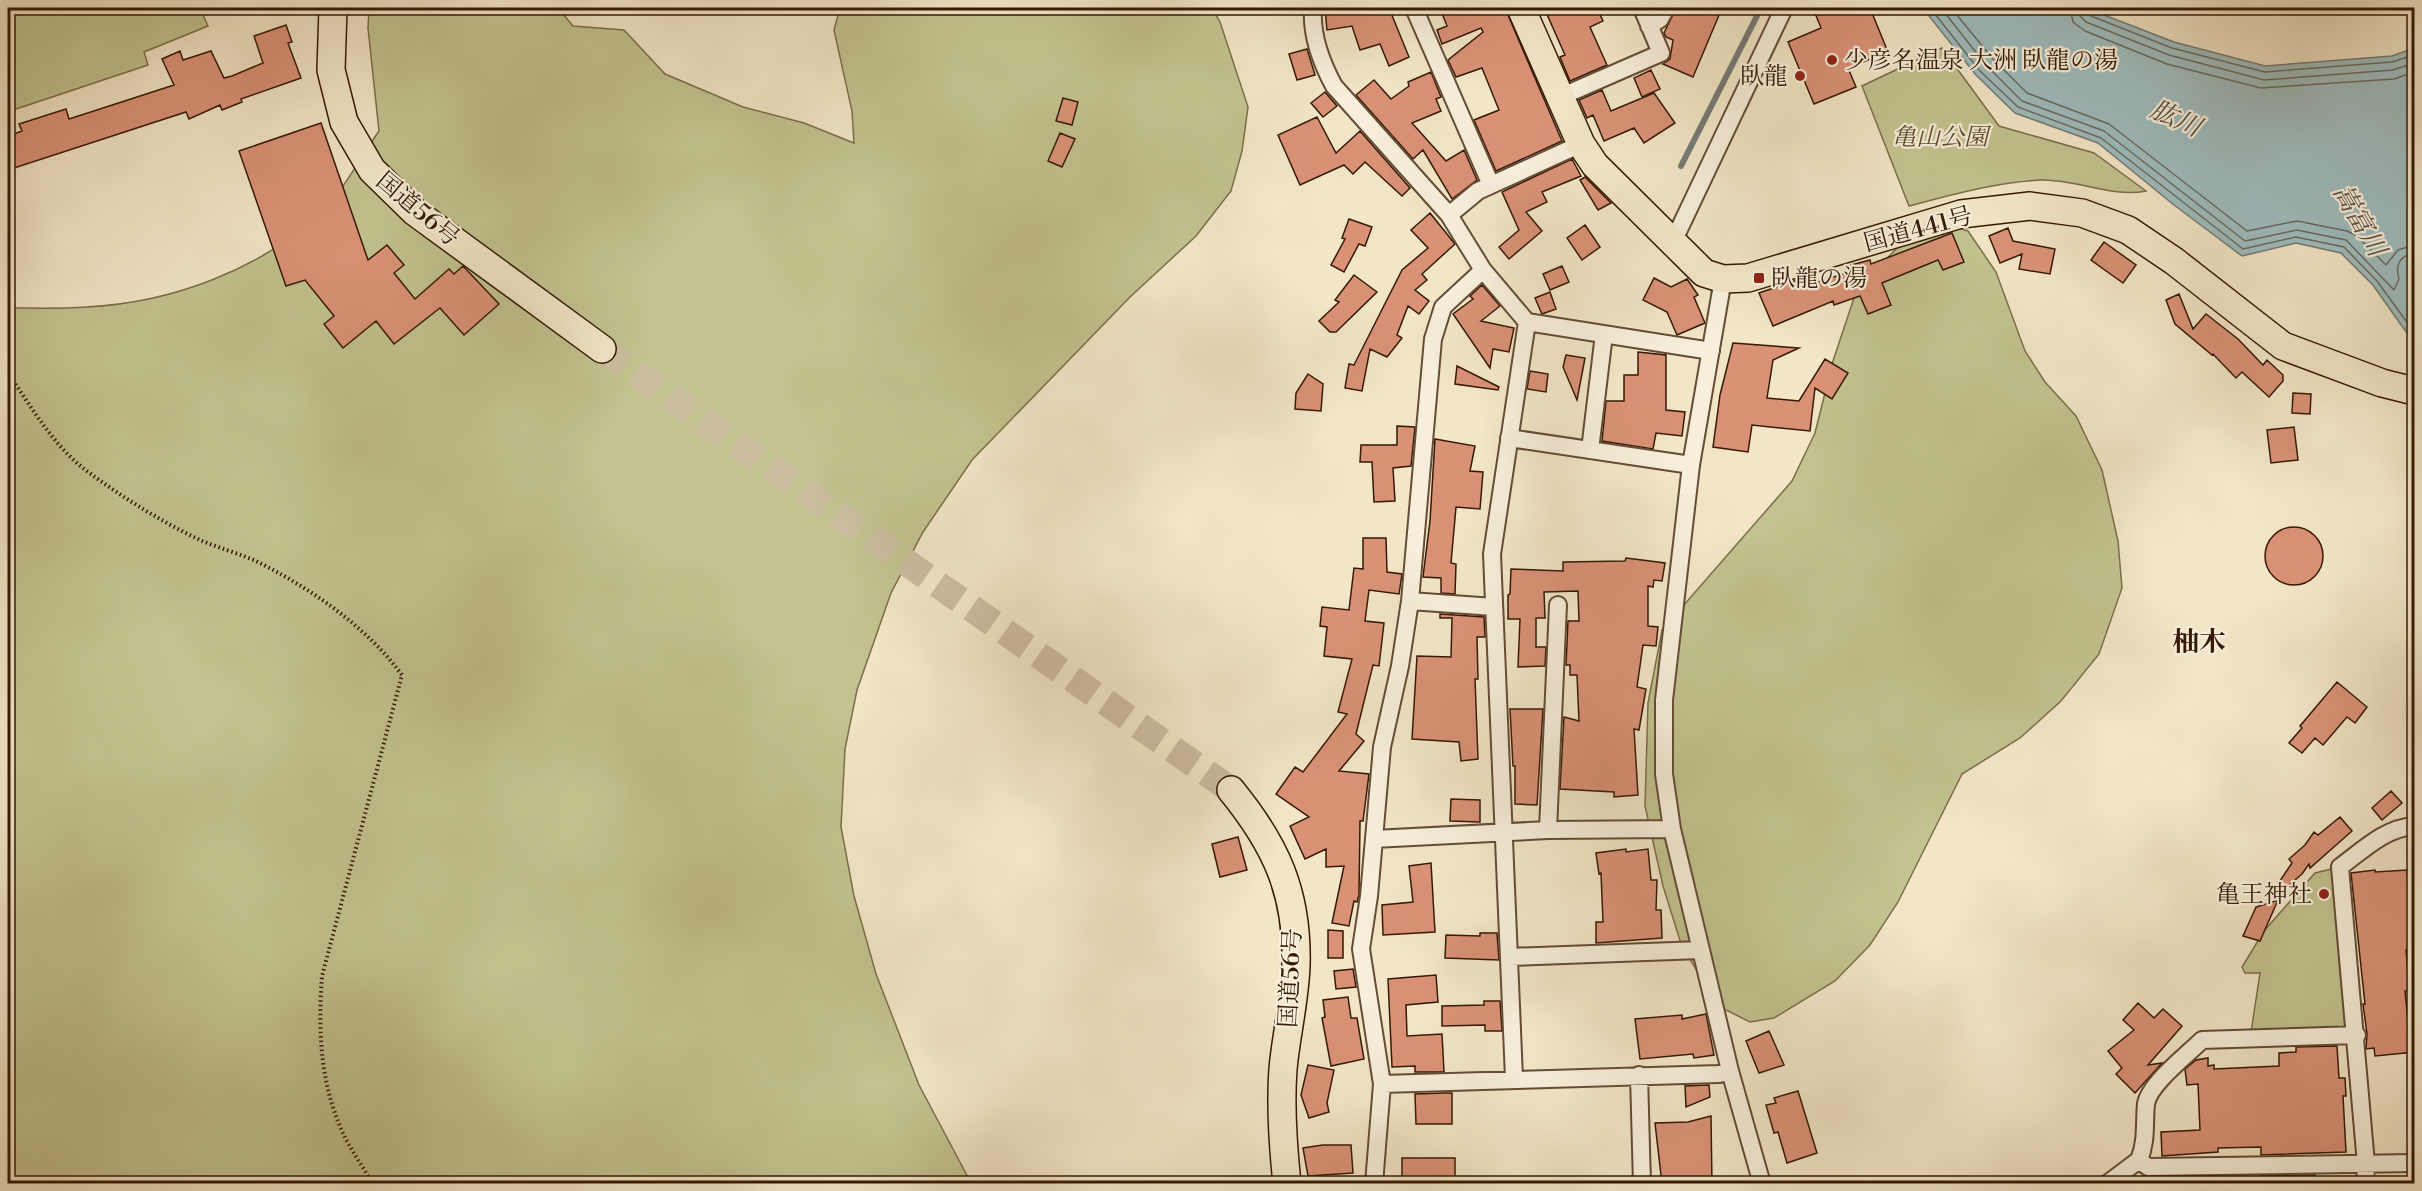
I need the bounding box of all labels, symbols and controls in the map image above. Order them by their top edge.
place label: 少彦名温泉 大洲 臥龍の湯 [1844,46,2118,76]
marker: 少彦名温泉 大洲 臥龍の湯 [1825,53,1839,67]
place label: 臥龍 [1740,62,1788,92]
marker: 臥龍 [1793,69,1807,83]
water label: 肱川 [2145,94,2209,145]
park label: 亀山公園 [1892,123,1992,153]
street label: 国道56号 [369,166,465,253]
water label: 嵩富川 [2326,179,2394,265]
street label: 国道441号 [1861,201,1976,259]
place label: 臥龍の湯 [1771,264,1867,294]
marker: 臥龍の湯 [1752,271,1766,285]
district label: 柚木 [2172,626,2226,660]
place label: 亀王神社 [2216,880,2312,910]
marker: 亀王神社 [2317,887,2331,901]
street label: 国道56号 [1273,927,1309,1029]

